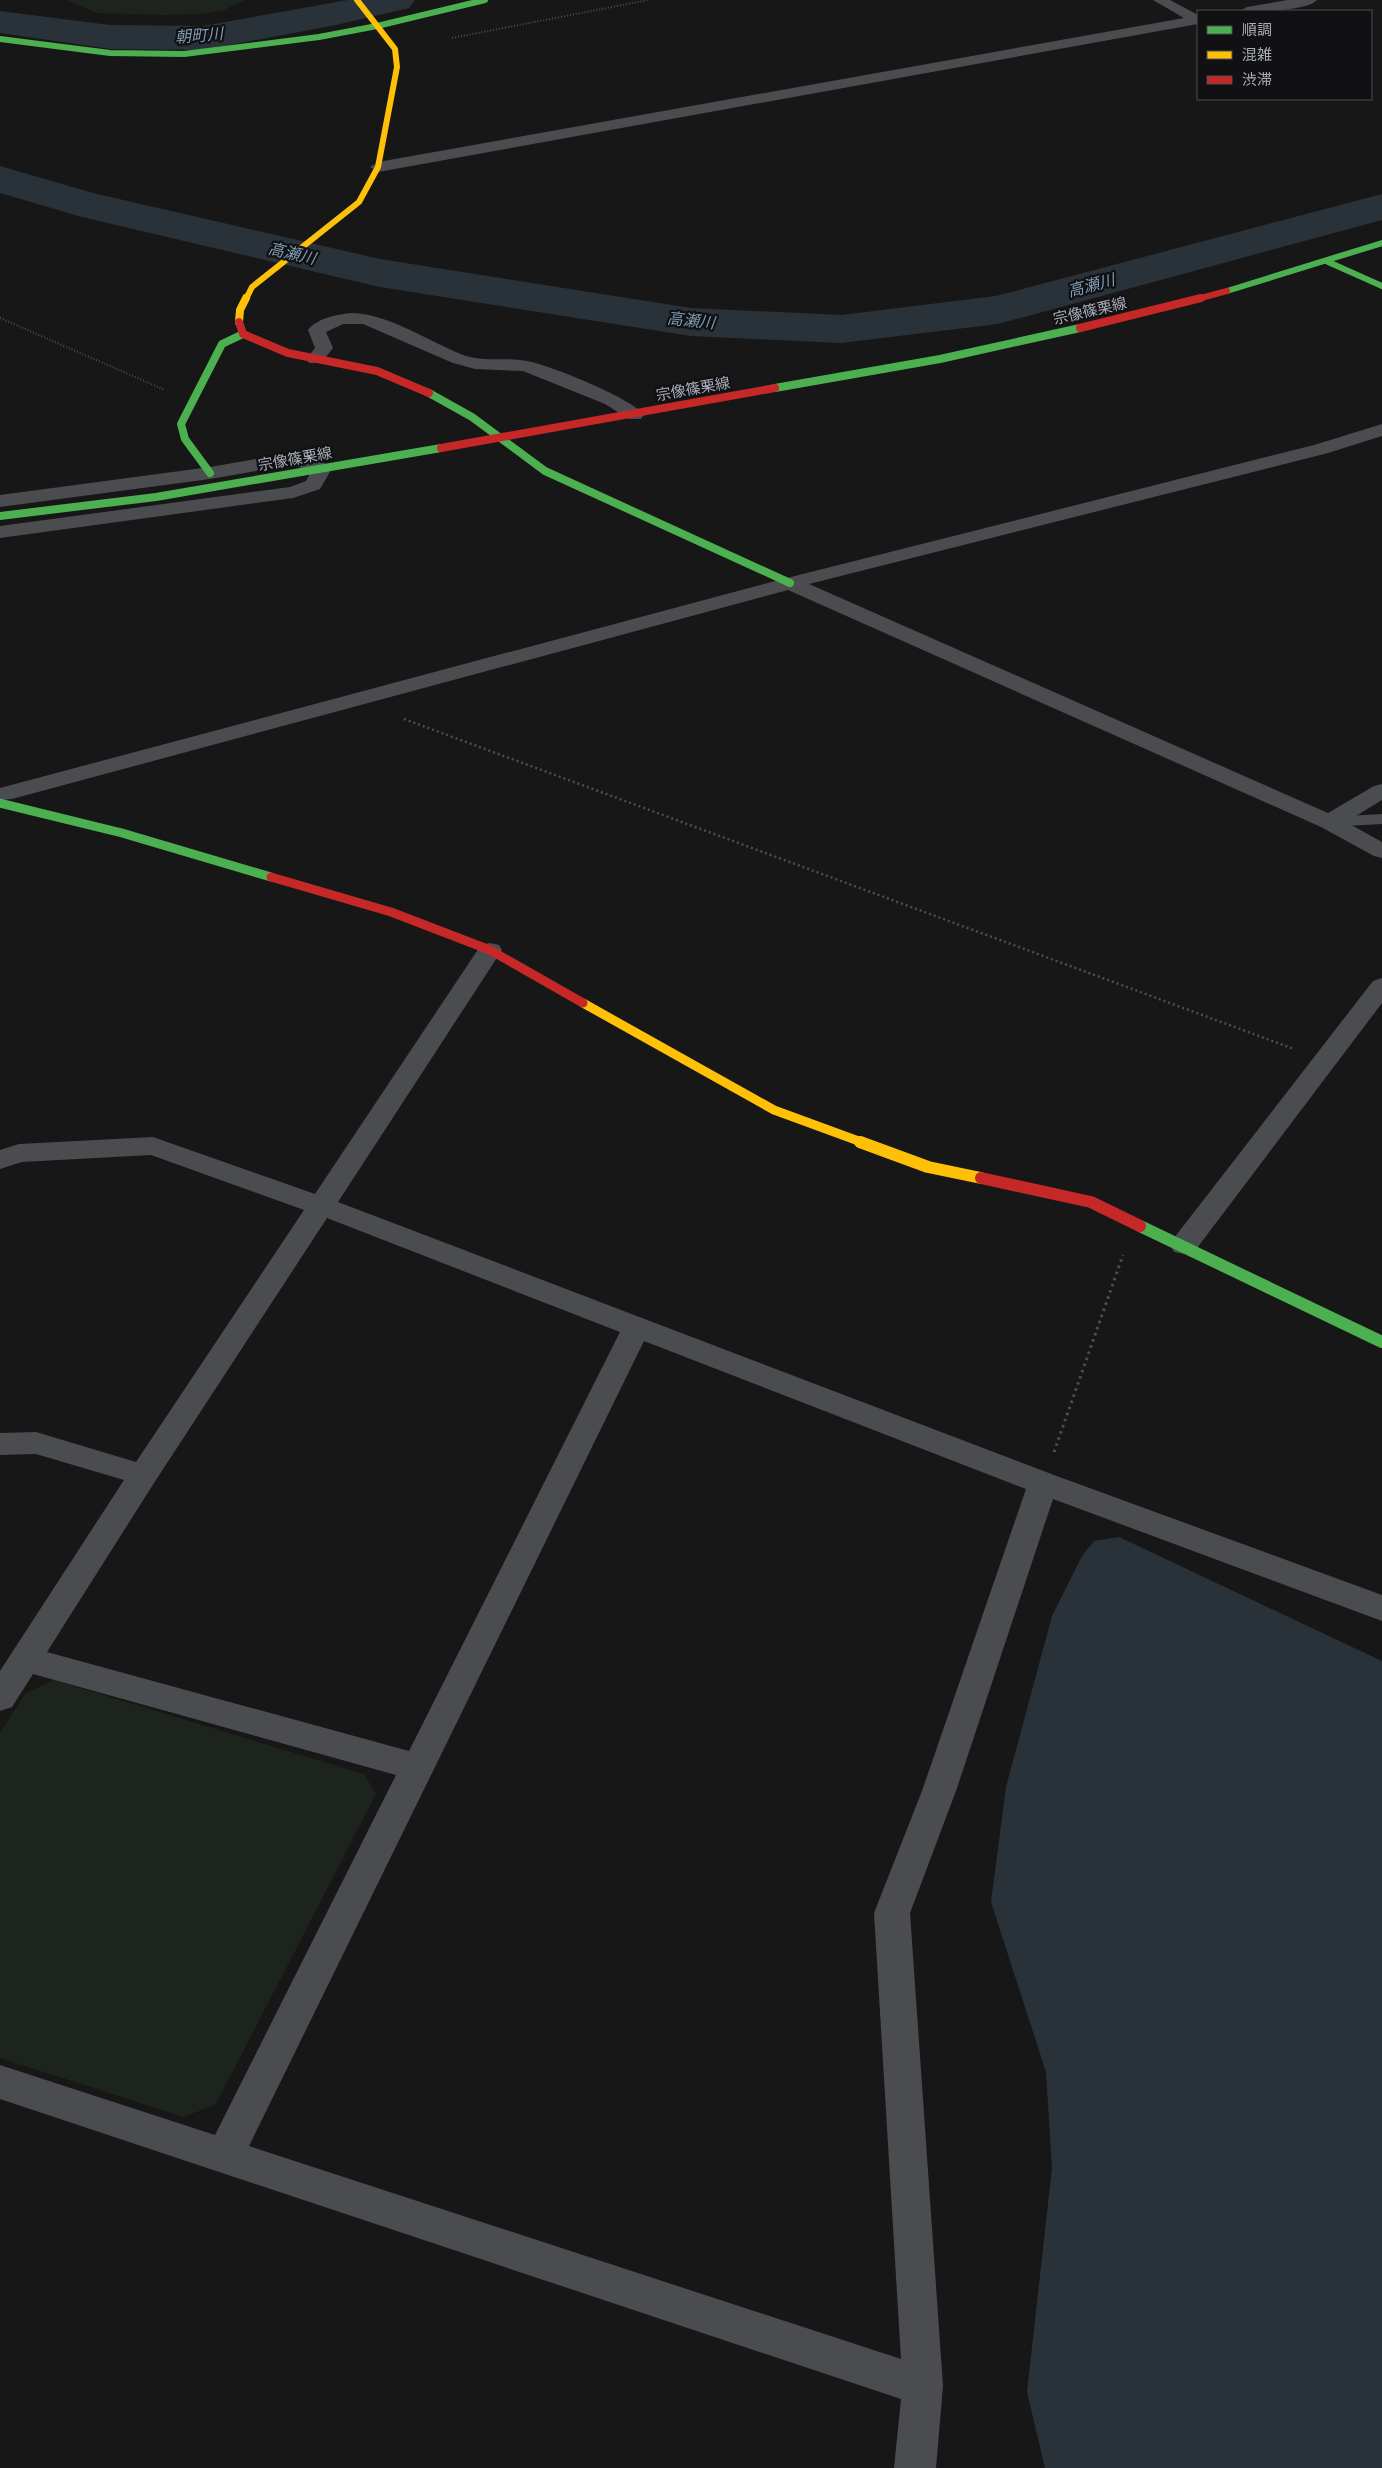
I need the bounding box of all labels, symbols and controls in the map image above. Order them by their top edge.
legend [1197,10,1372,100]
text: 順調 [1242,20,1272,40]
water label: 朝町川 [174,23,226,48]
text: 混雑 [1242,45,1272,65]
text: 渋滞 [1242,70,1272,90]
water label: 高瀬川 [266,238,320,270]
water label: 高瀬川 [1065,269,1119,302]
street label: 宗像篠栗線 [1051,293,1129,329]
water label: 高瀬川 [666,308,718,334]
street label: 宗像篠栗線 [654,373,732,405]
street label: 宗像篠栗線 [256,443,334,475]

